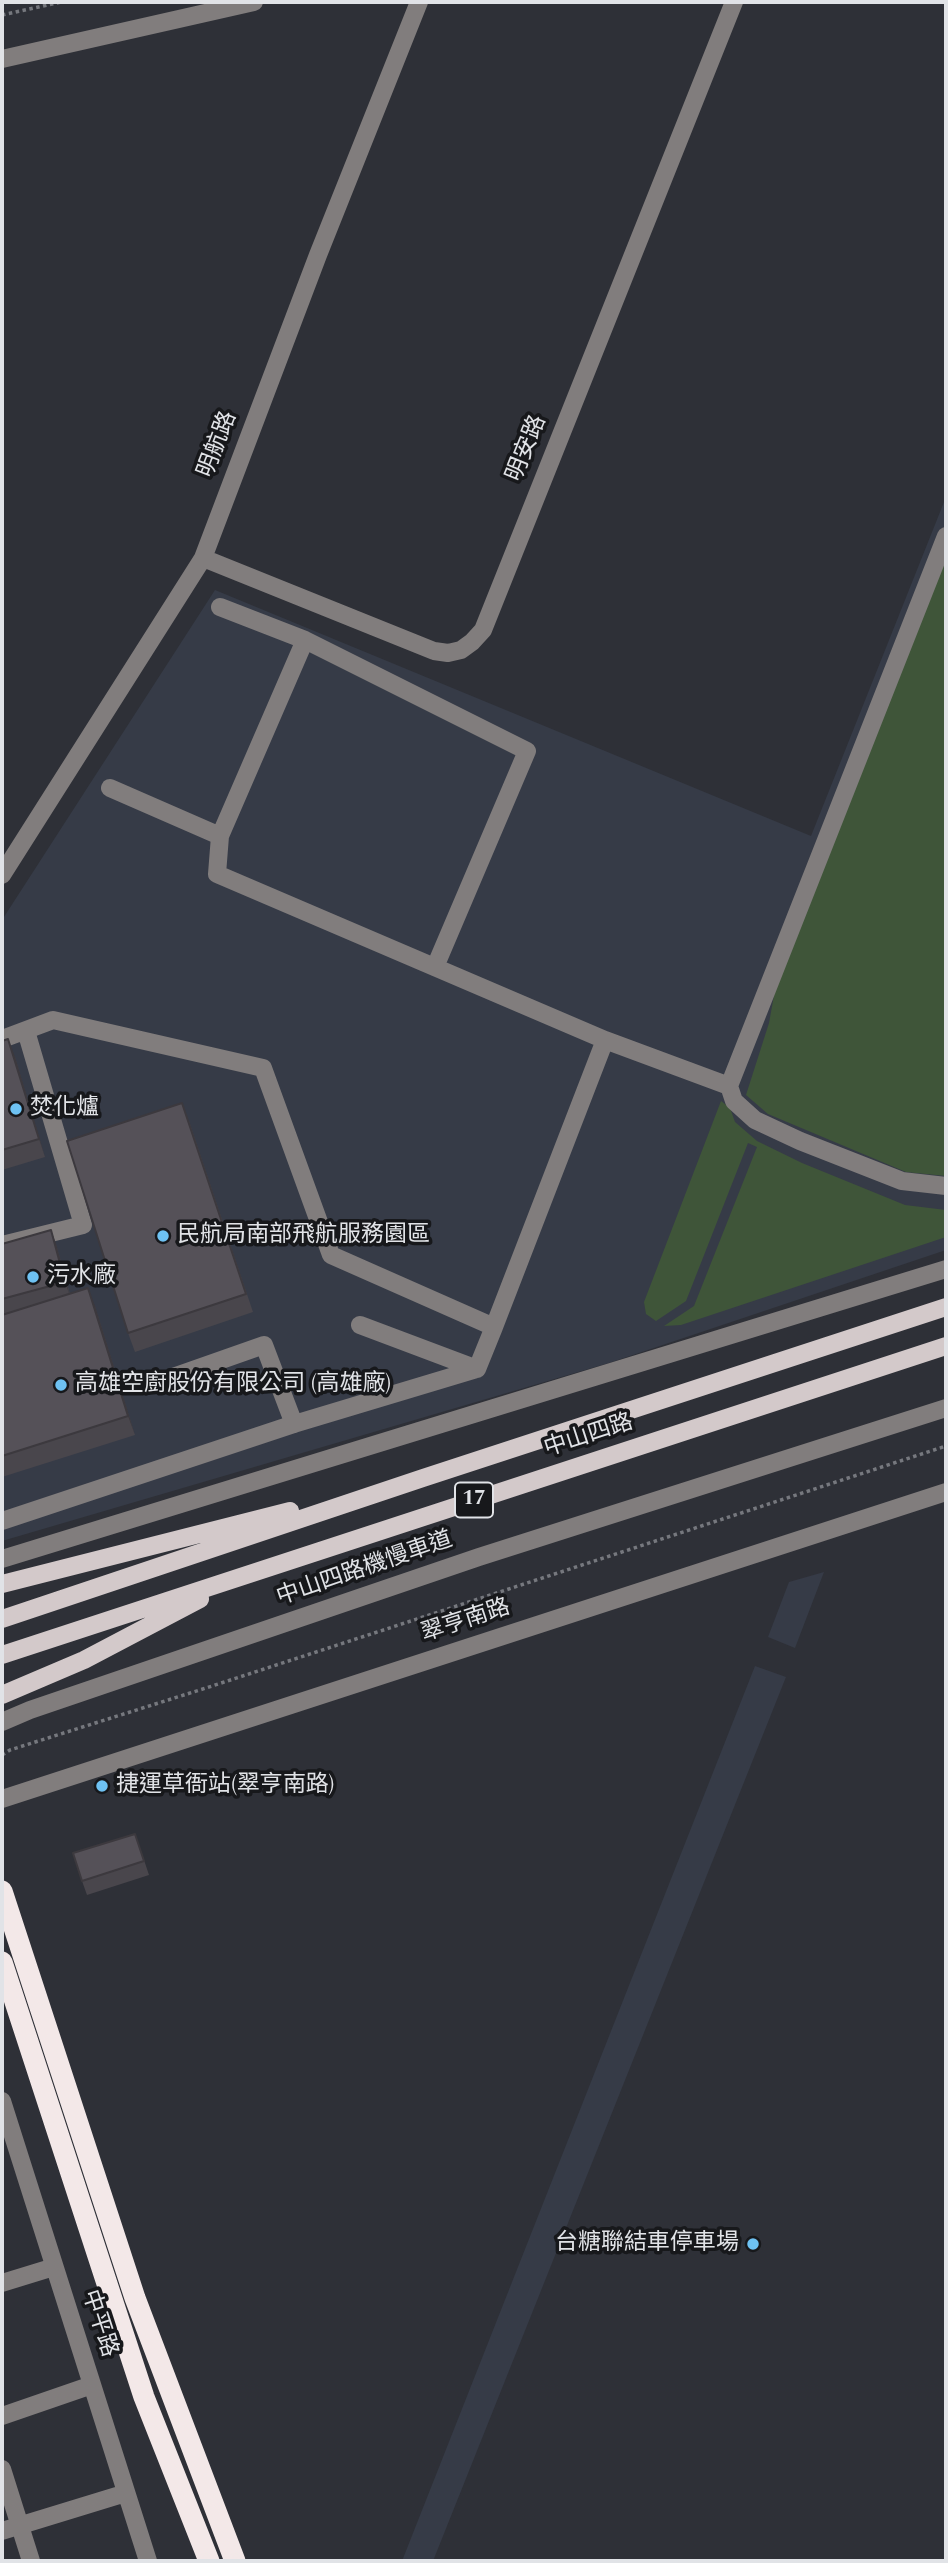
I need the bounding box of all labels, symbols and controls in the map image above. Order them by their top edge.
street label: 明航路 [194,408,244,482]
street label: 明安路 [502,412,554,486]
place label: 焚化爐 [30,1095,99,1123]
marker: 焚化爐 [8,1101,24,1117]
place label: 民航局南部飛航服務園區 [177,1222,430,1250]
marker: 民航局南部飛航服務園區 [155,1228,171,1244]
place label: 污水廠 [47,1263,116,1291]
marker: 污水廠 [25,1269,41,1285]
place label: 高雄空廚股份有限公司 (高雄廠) [75,1371,391,1399]
marker: 高雄空廚股份有限公司 (高雄廠) [53,1377,69,1393]
street label: 中山四路 [541,1410,637,1464]
road number: 17 [455,1482,493,1518]
street label: 中山四路機慢車道 [274,1527,456,1613]
street label: 翠亨南路 [418,1595,514,1649]
place label: 捷運草衙站(翠亨南路) [116,1772,334,1800]
marker: 捷運草衙站(翠亨南路) [94,1778,110,1794]
place label: 台糖聯結車停車場 [555,2230,739,2258]
marker: 台糖聯結車停車場 [745,2236,761,2252]
street label: 中平路 [74,2287,122,2361]

